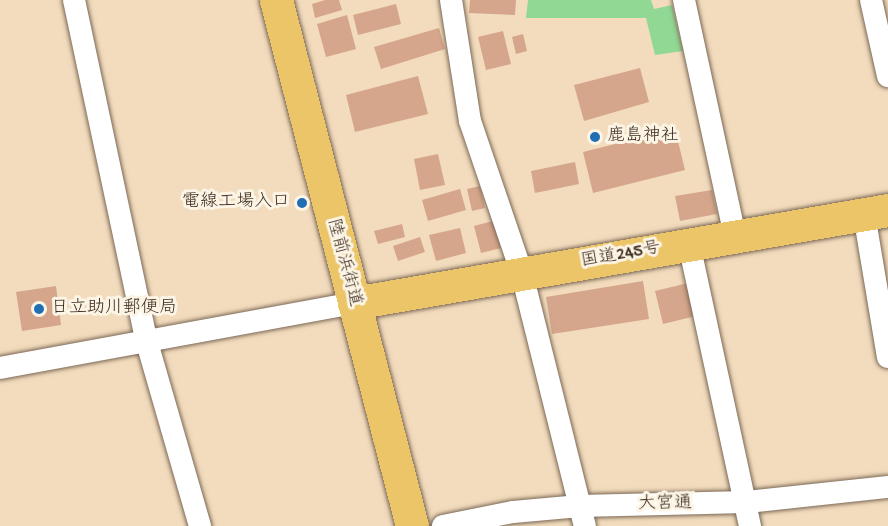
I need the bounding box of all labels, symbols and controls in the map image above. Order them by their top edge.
place label: 鹿島神社 [607,126,679,148]
marker: 鹿島神社 [588,130,602,144]
place label: 電線工場入口 [182,192,290,214]
marker: 電線工場入口 [295,196,309,210]
street label: 陸前浜街道 [321,217,365,309]
street label: 国道245号 [579,238,663,274]
place label: 日立助川郵便局 [51,298,177,320]
marker: 日立助川郵便局 [32,302,46,316]
street label: 大宮通 [638,494,692,516]

